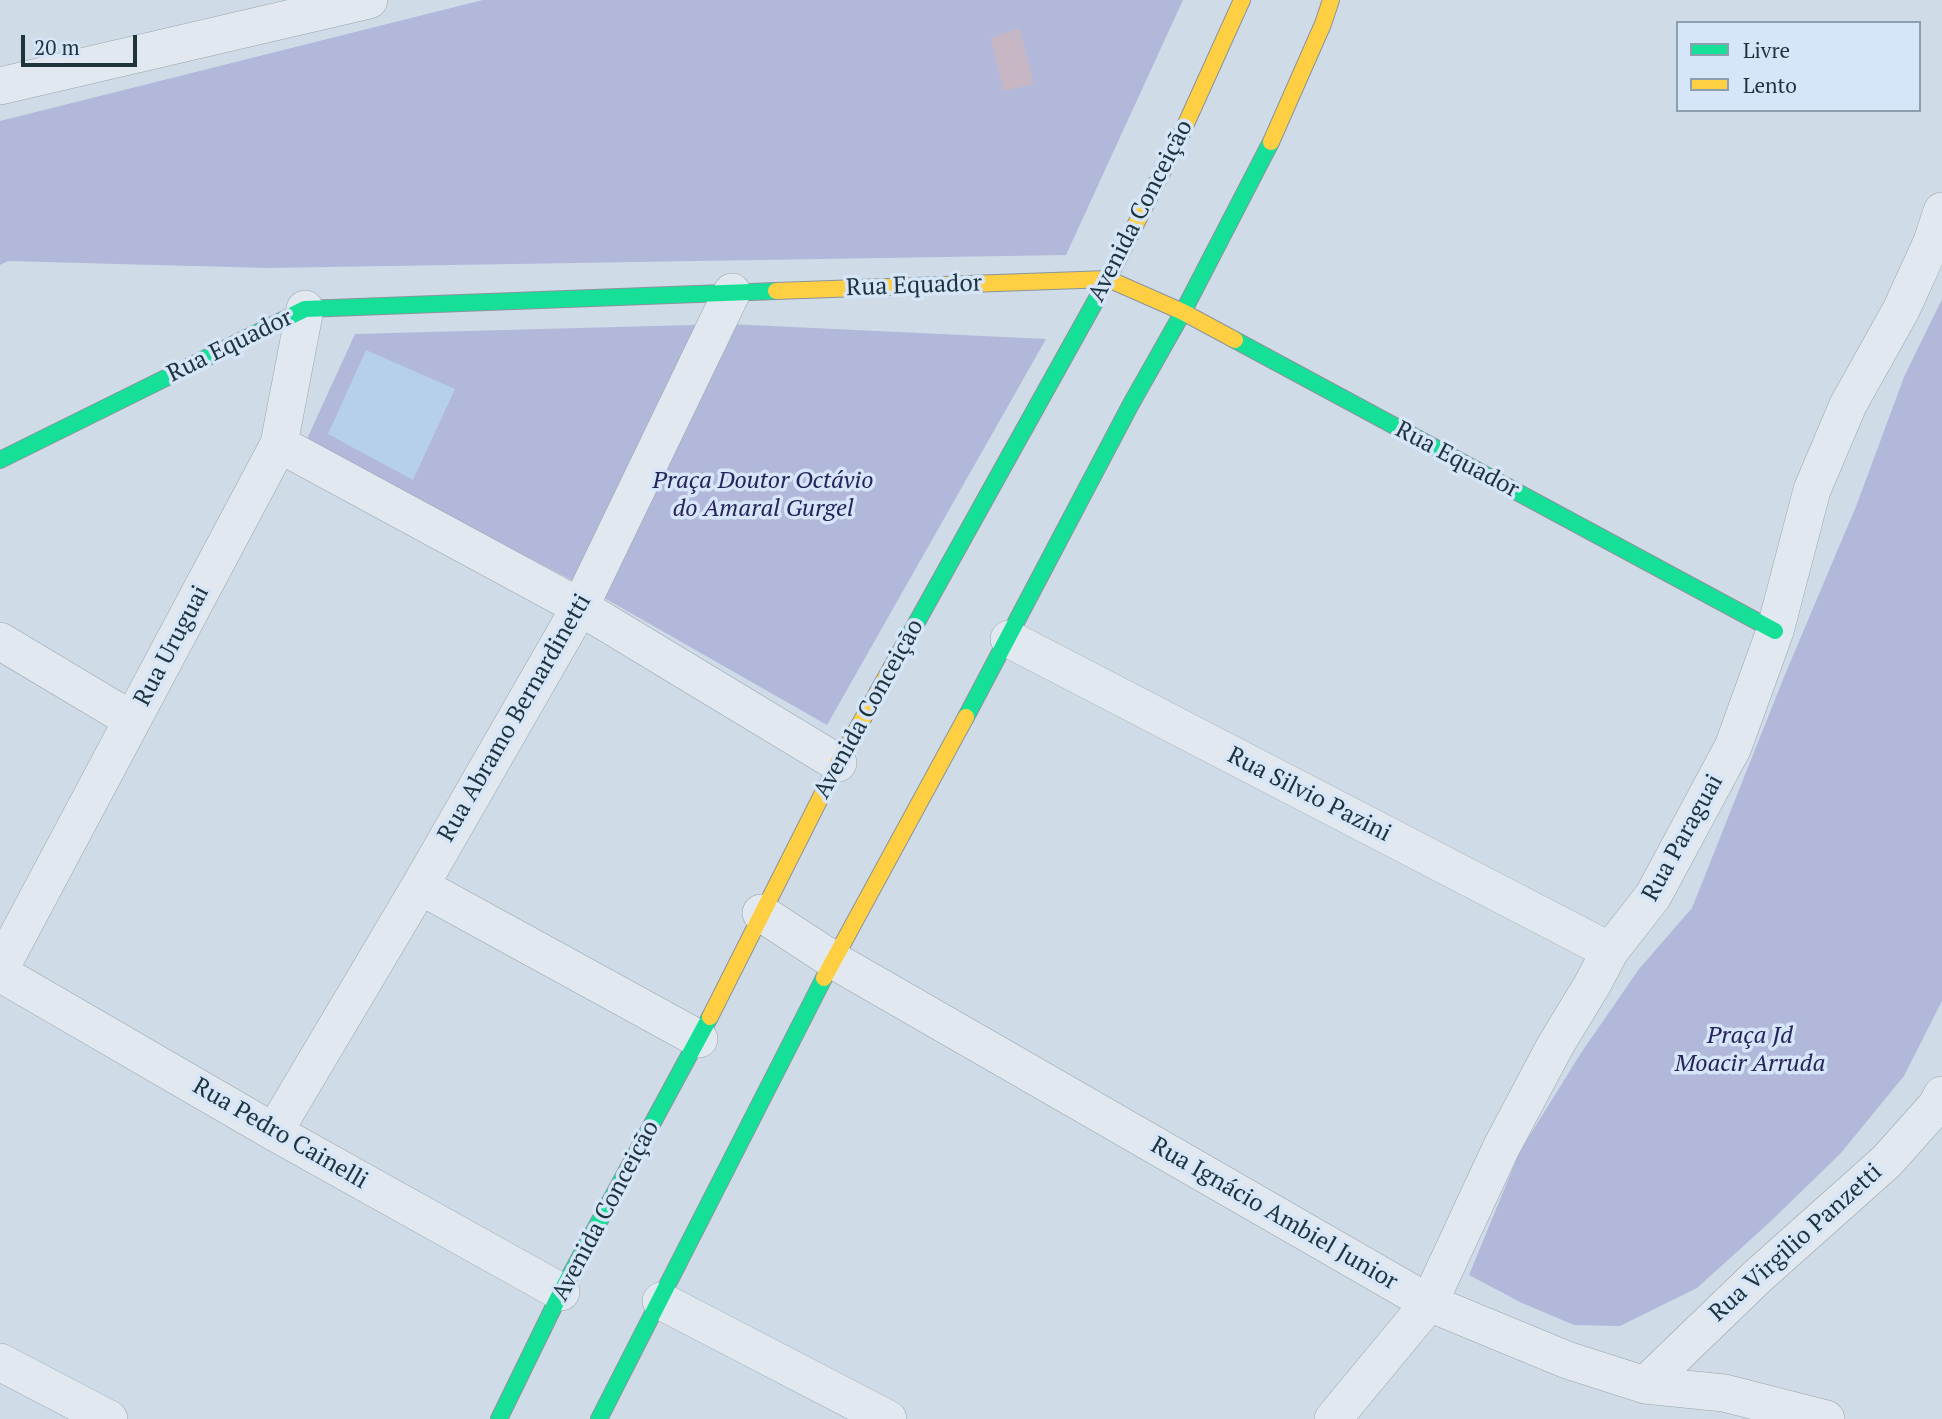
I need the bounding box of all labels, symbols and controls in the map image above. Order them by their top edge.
scale bar [24,21,140,65]
legend [1676,21,1921,112]
text: 20 m [34,33,80,61]
text: Livre [1743,36,1790,64]
text: Lento [1743,71,1797,99]
street label: Avenida Conceição [1083,115,1199,307]
street label: Rua Equador [846,269,982,303]
street label: Rua Equador [163,303,297,389]
street label: Rua Equador [1390,415,1524,505]
park label: Praça Doutor Octávio do Amaral Gurgel [653,467,873,523]
street label: Rua Uruguai [128,581,216,711]
street label: Rua Abramo Bernardinetti [432,589,598,847]
street label: Avenida Conceição [808,614,930,804]
street label: Rua Silvio Pazini [1222,741,1396,849]
street label: Rua Paraguai [1636,770,1730,906]
park label: Praça Jd Moacir Arruda [1675,1022,1825,1078]
street label: Rua Pedro Cainelli [187,1072,373,1196]
street label: Avenida Conceição [546,1116,666,1306]
street label: Rua Ignácio Ambiel Junior [1145,1131,1403,1297]
street label: Rua Virgilio Panzetti [1704,1158,1888,1328]

